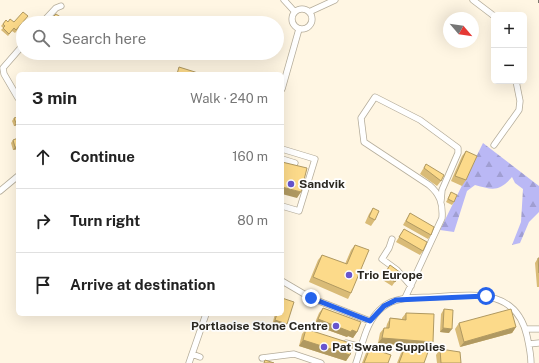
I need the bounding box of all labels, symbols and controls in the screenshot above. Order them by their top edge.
north arrow [443,12,479,48]
map controls [491,12,527,84]
button: + [491,12,527,48]
search box [16,16,284,60]
icon: search [30,27,52,49]
text: Search here [62,30,146,47]
button: − [491,48,527,84]
text: 3 min [32,88,77,108]
text: Walk · 240 m [190,91,268,106]
icon: ahead [32,146,54,168]
text: Continue [70,148,135,165]
text: 160 m [232,149,268,164]
place label: Sandvik [299,177,345,191]
marker: Sandvik [286,179,296,189]
icon: right [32,210,54,232]
text: Turn right [70,212,140,229]
text: 80 m [237,213,268,228]
place label: Trio Europe [357,268,423,282]
marker: Trio Europe [344,270,354,280]
icon: arrive [32,274,54,296]
text: Arrive at destination [70,276,215,293]
route start [477,287,495,305]
route end [302,289,320,307]
place label: Portlaoise Stone Centre [191,319,328,333]
marker: Portlaoise Stone Centre [331,321,341,331]
place label: Pat Swane Supplies [332,340,445,354]
marker: Pat Swane Supplies [319,342,329,352]

